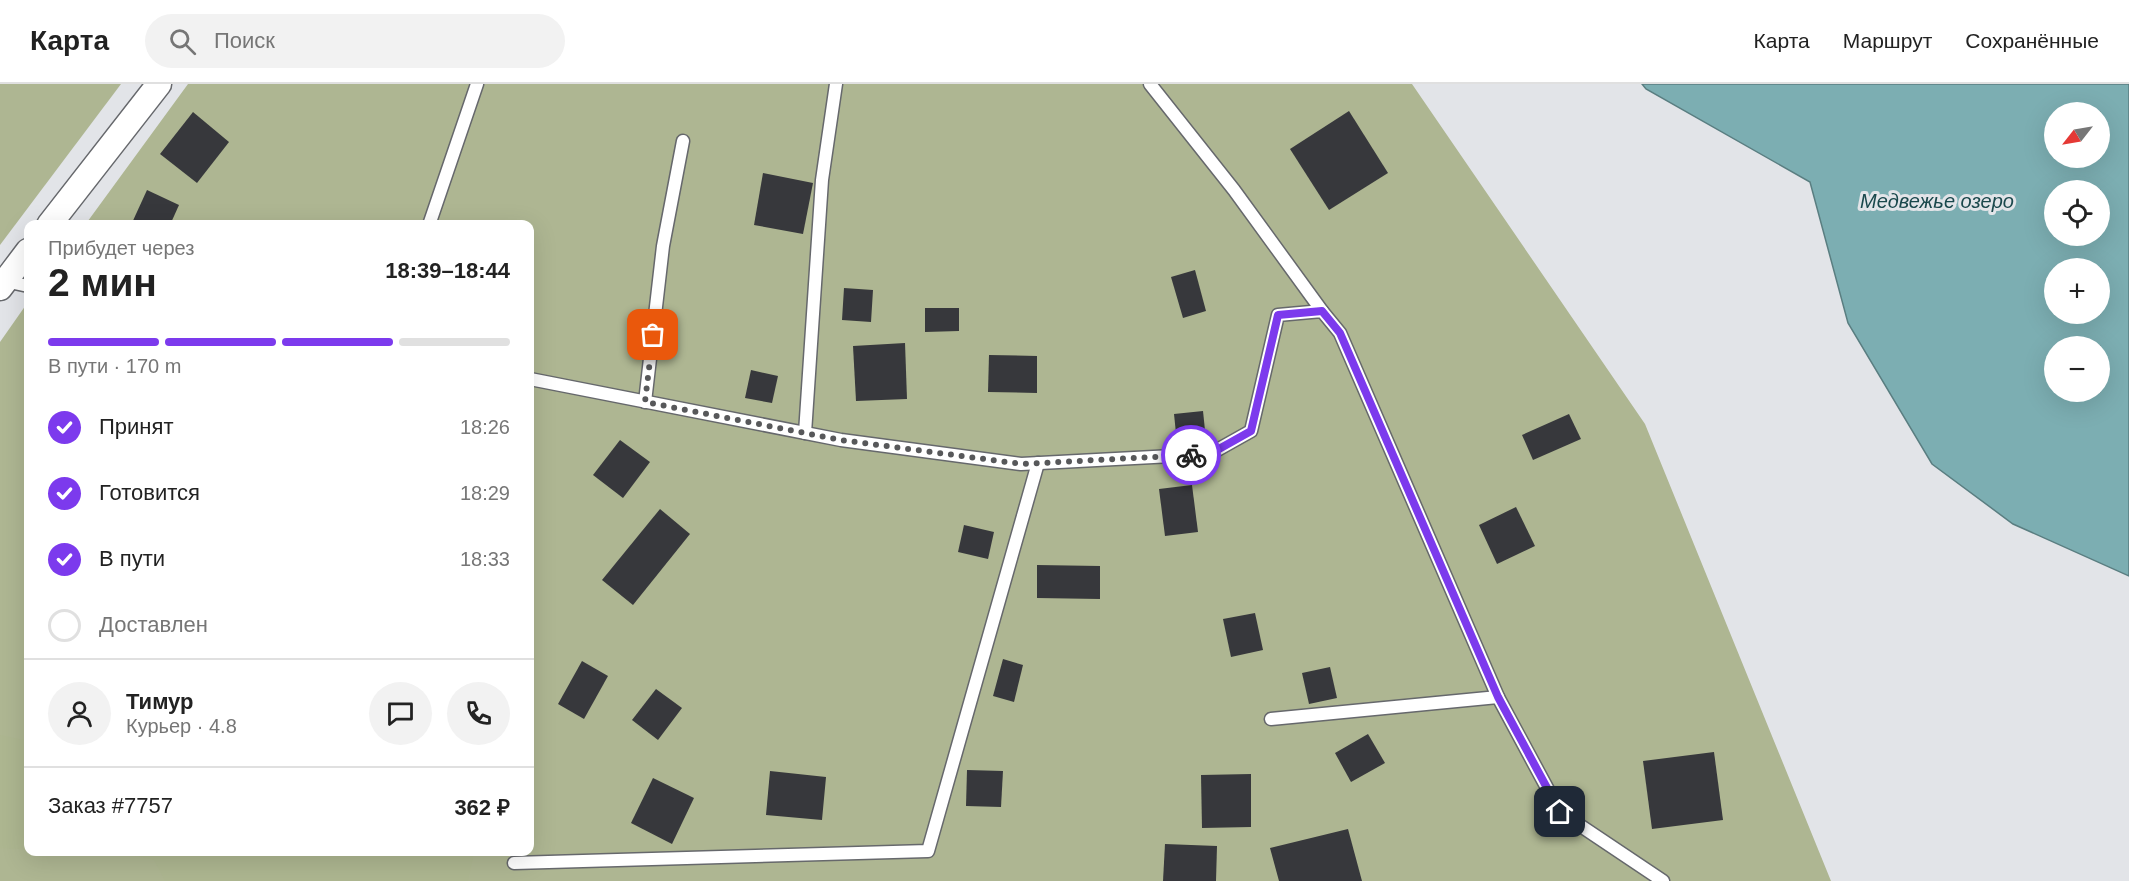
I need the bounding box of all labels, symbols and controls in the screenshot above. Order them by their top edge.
search box [145,14,565,68]
text: Карта [30,25,109,56]
icon: search [166,25,199,58]
text: Поиск [214,28,275,53]
text: Карта [1754,29,1810,52]
text: Маршрут [1843,29,1932,52]
text: Сохранённые [1965,29,2099,52]
north arrow [2044,102,2110,168]
map controls [2044,102,2110,402]
button: locate [2044,180,2110,246]
water label: Медвежье озеро [1860,190,2014,212]
text: Прибудет через [48,237,194,259]
text: 18:39–18:44 [385,258,510,283]
button: + [2044,258,2110,324]
text: 2 мин [48,261,157,304]
pin [627,309,678,360]
icon: bag [636,318,669,351]
button: − [2044,336,2110,402]
text: В пути · 170 m [48,355,181,377]
icon: check [48,411,81,444]
text: Принят [99,414,173,439]
text: 18:26 [460,416,510,438]
courier [1161,425,1221,485]
icon: bike [1175,439,1208,472]
icon: check [48,477,81,510]
text: Готовится [99,480,200,505]
text: 18:29 [460,482,510,504]
icon: check [48,543,81,576]
text: В пути [99,546,165,571]
text: 18:33 [460,548,510,570]
text: Доставлен [99,612,208,637]
button: person [48,682,111,745]
button: chat [369,682,432,745]
button: phone [447,682,510,745]
text: Тимур [126,689,194,714]
text: Курьер · 4.8 [126,715,237,737]
pin [1534,786,1585,837]
text: Заказ #7757 [48,793,173,818]
text: 362 ₽ [454,795,510,820]
icon: home [1543,795,1576,828]

